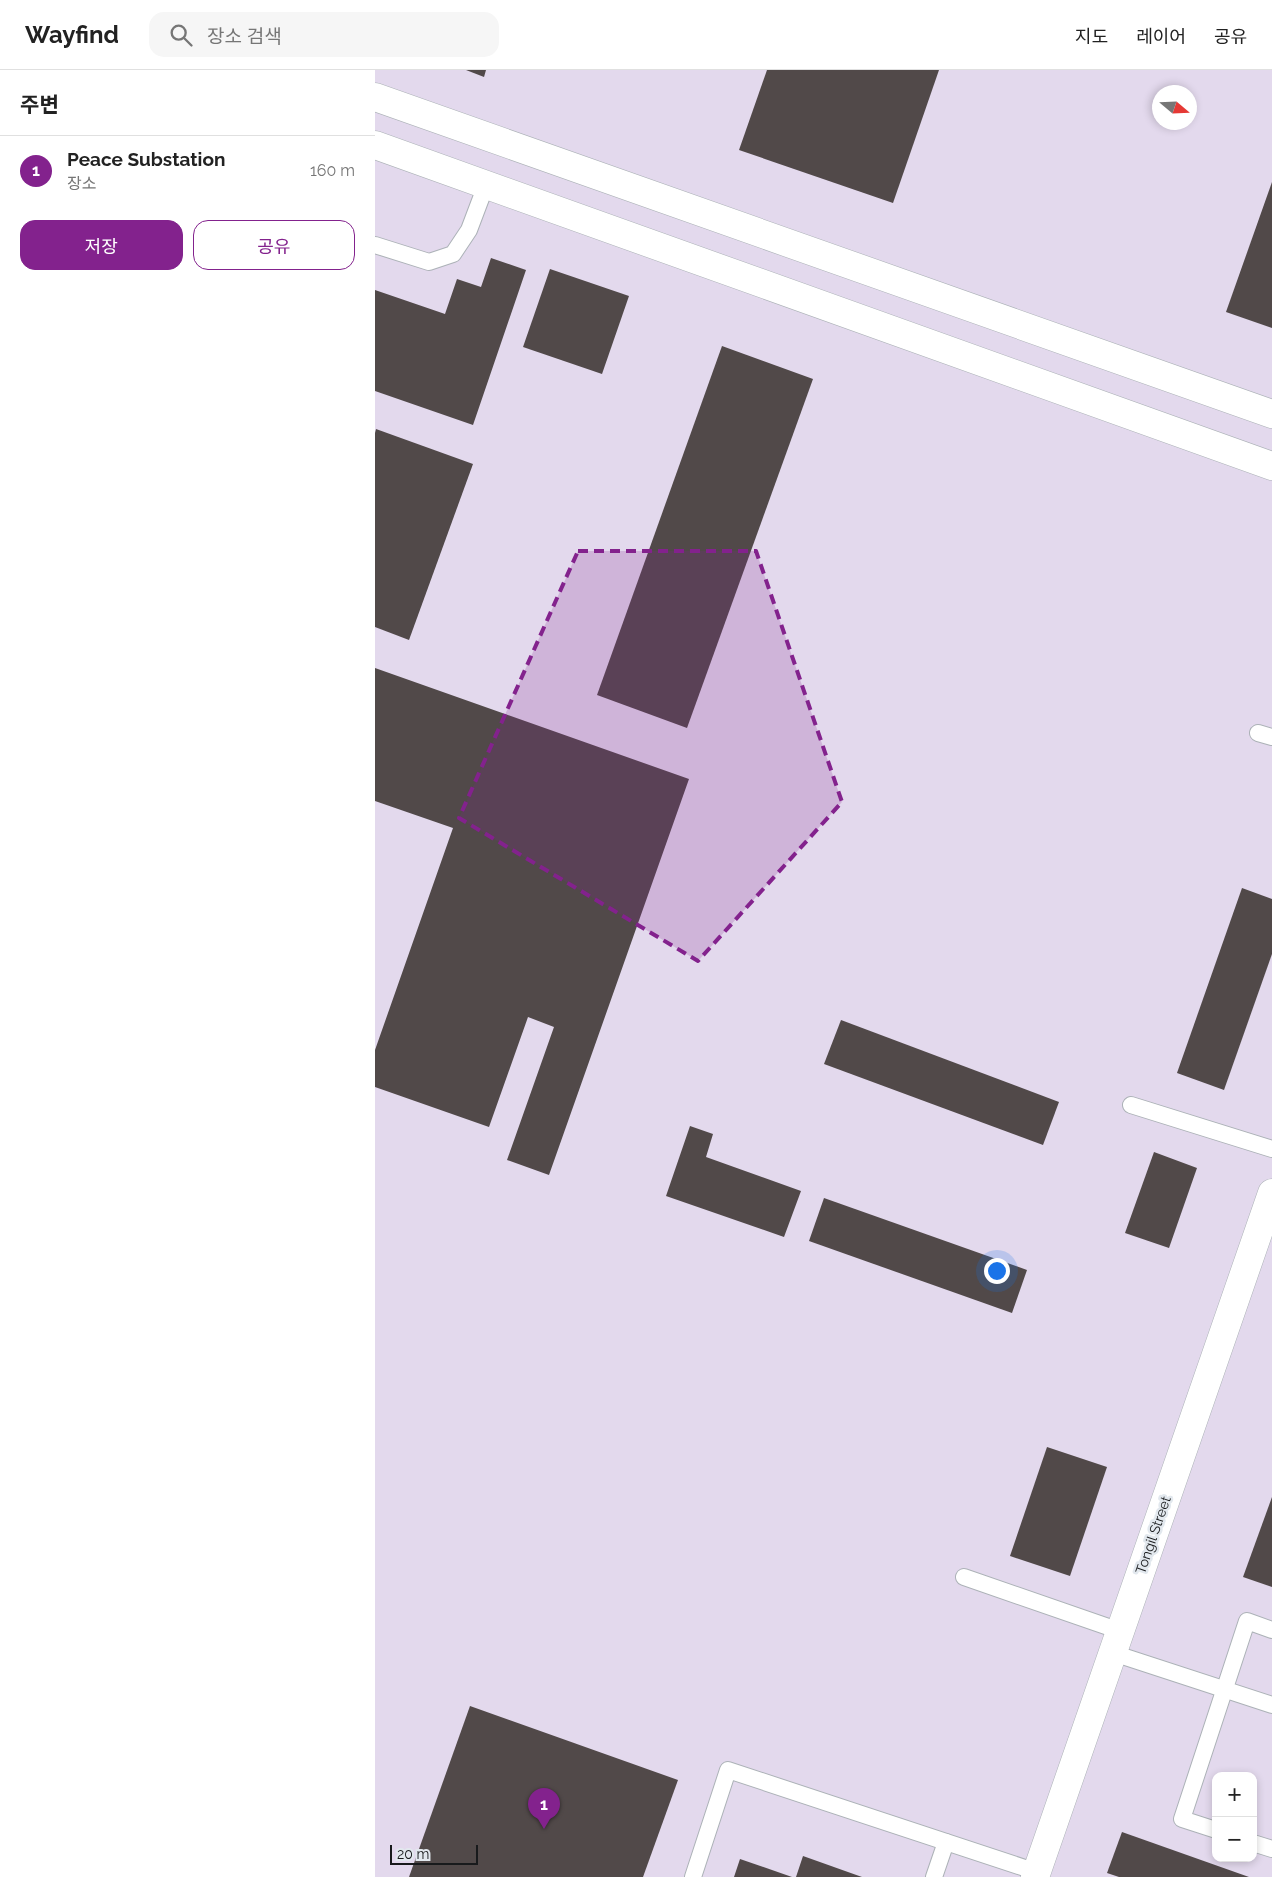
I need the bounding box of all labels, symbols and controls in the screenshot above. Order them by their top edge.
search box [149,12,499,57]
text: Wayfind [25,20,119,49]
icon: search [167,21,195,49]
text: 장소 검색 [207,25,282,47]
text: 지도 [1075,26,1108,47]
text: 레이어 [1136,26,1186,47]
text: 공유 [1214,26,1247,47]
north arrow [1152,85,1197,130]
text: 주변 [20,92,59,117]
text: Peace Substation [67,148,225,170]
text: 1 [32,161,40,180]
text: 160 m [310,161,355,180]
text: 장소 [67,174,96,193]
button: 저장 [20,220,183,270]
button: 공유 [193,220,355,270]
your location [984,1258,1010,1284]
street label: Tongil Street [1132,1494,1174,1576]
map controls [1212,1772,1257,1862]
button: + [1212,1772,1257,1817]
pin: 1 [528,1788,560,1829]
button: − [1212,1817,1257,1862]
scale bar [390,1842,477,1865]
text: 20 m [397,1846,429,1862]

